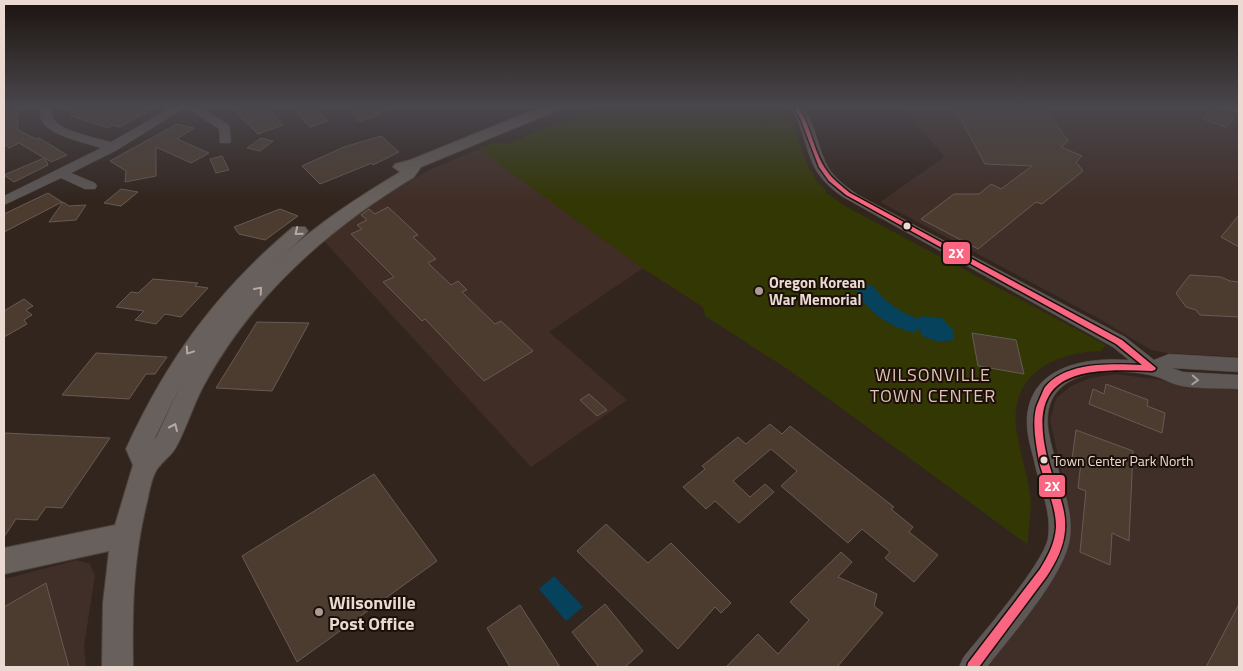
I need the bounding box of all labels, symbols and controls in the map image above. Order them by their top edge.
unlabelled marker [902,221,912,231]
one-way arrow [295,226,304,235]
line badge: 2X [942,241,971,265]
text: 2X [948,242,964,263]
place label: Oregon Korean War Memorial [769,271,865,311]
marker: Oregon Korean War Memorial [753,285,765,297]
one-way arrow [254,286,263,295]
one-way arrow [186,345,195,355]
district label: WILSONVILLE TOWN CENTER [870,361,996,409]
one-way arrow [1191,374,1199,385]
one-way arrow [167,423,178,432]
place label: Town Center Park North [1053,450,1194,471]
marker: Town Center Park North [1039,455,1049,465]
line badge: 2X [1038,474,1066,498]
text: 2X [1044,475,1060,496]
place label: Wilsonville Post Office [329,589,416,637]
marker: Wilsonville Post Office [313,606,325,618]

